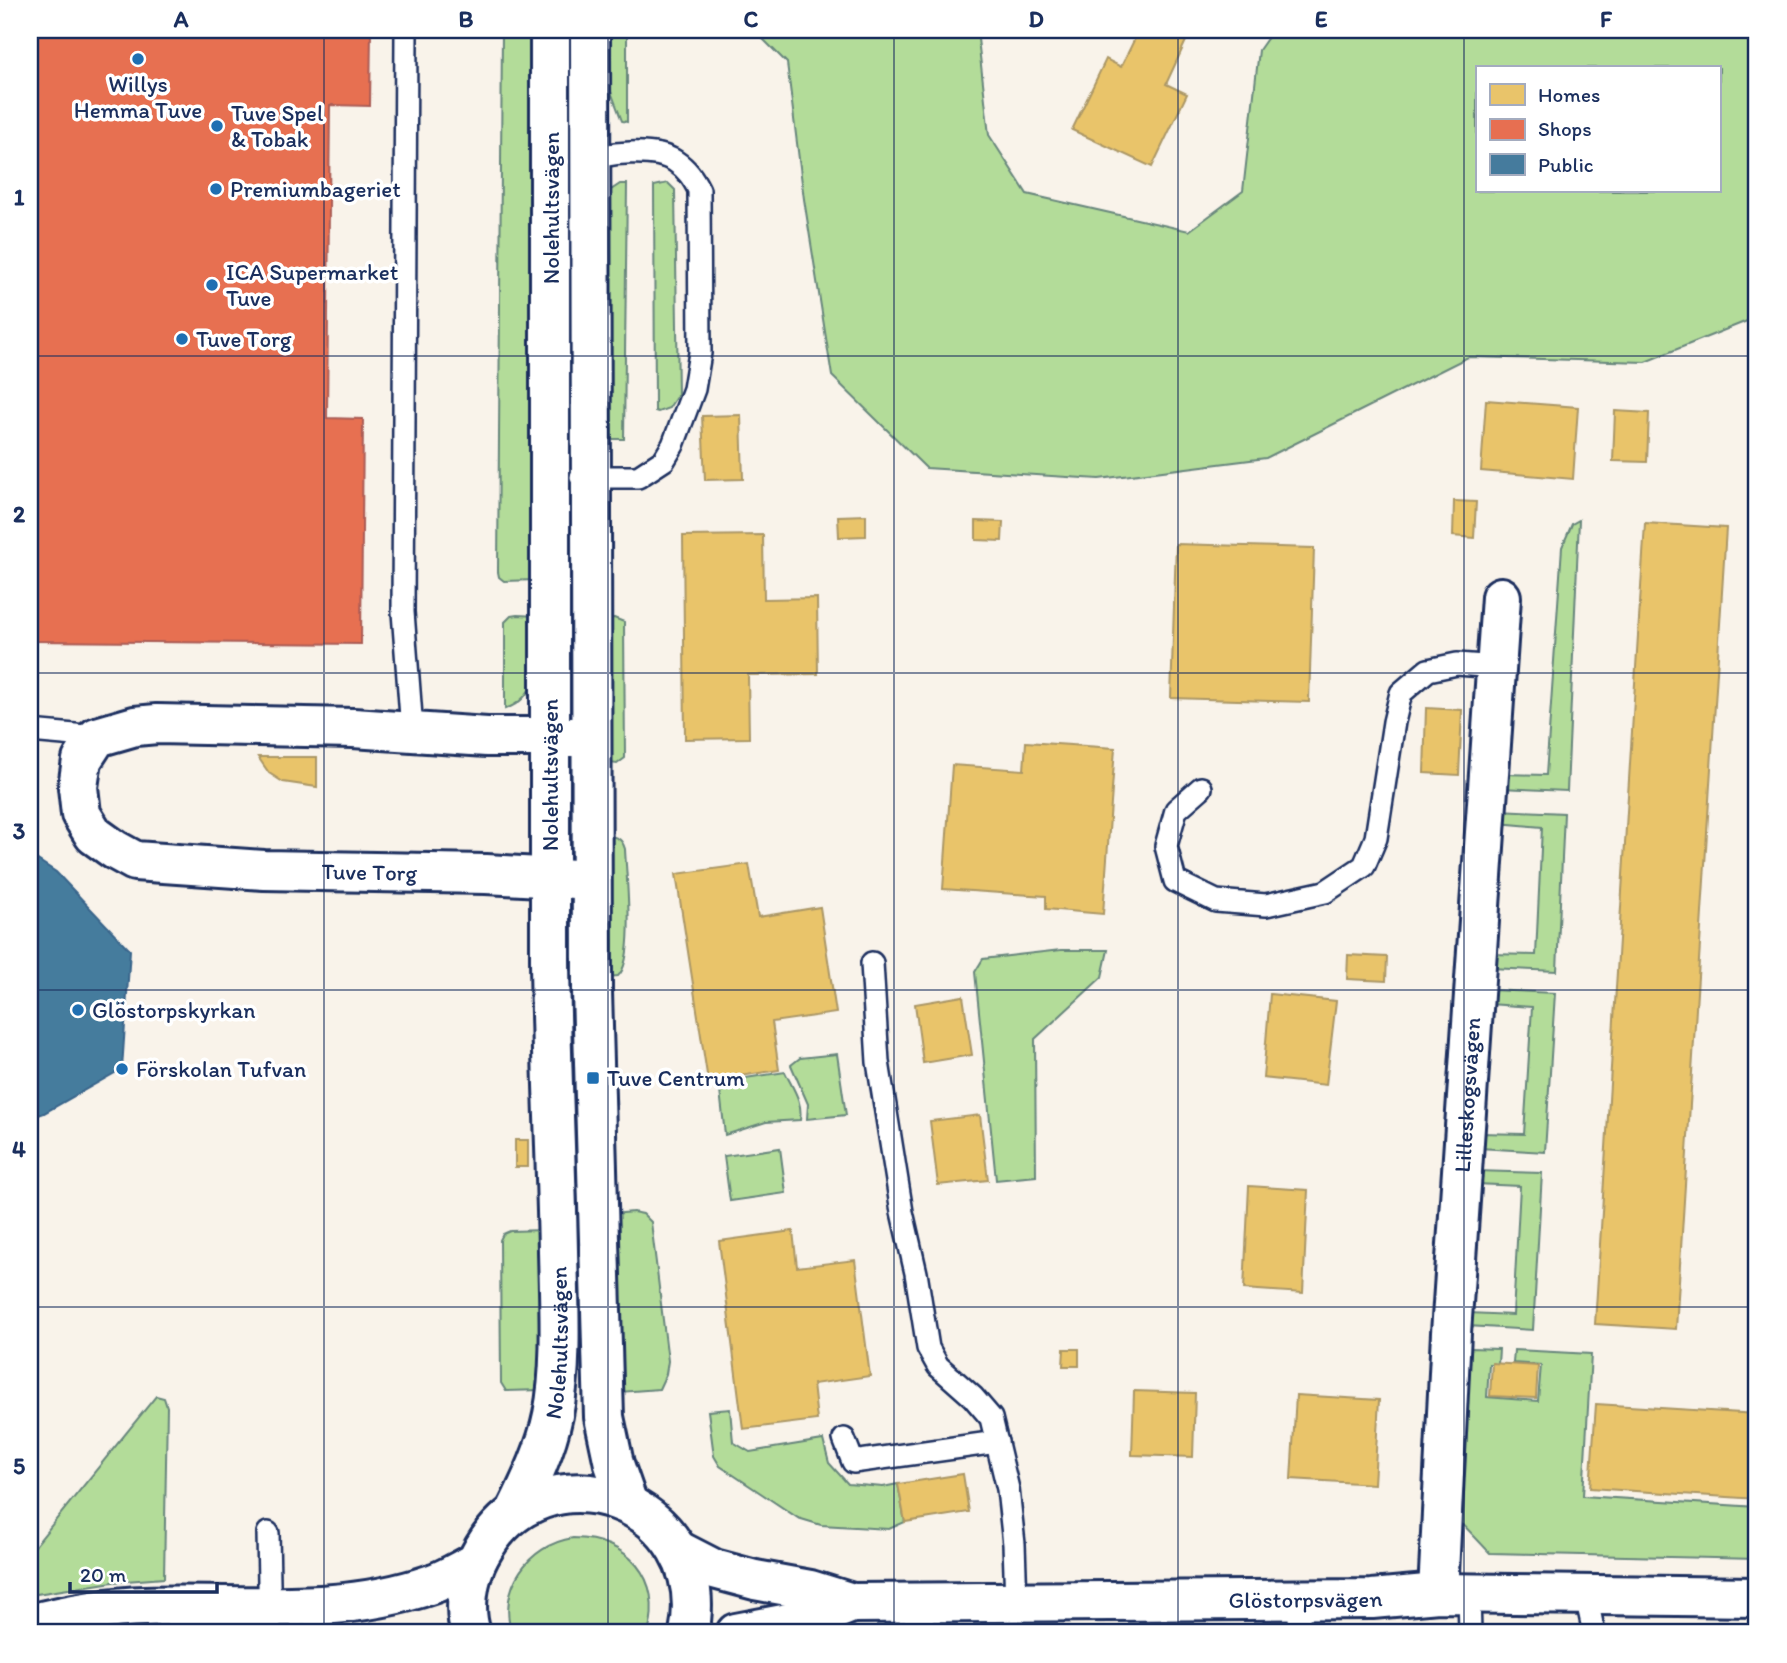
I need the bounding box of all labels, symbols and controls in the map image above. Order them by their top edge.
text: A [173,5,189,33]
text: B [459,5,474,33]
text: C [744,5,759,33]
text: D [1028,5,1044,33]
text: E [1315,5,1328,33]
text: F [1600,5,1613,33]
marker: Willys Hemma Tuve [130,51,146,67]
legend [1476,66,1720,192]
place label: Willys Hemma Tuve [74,70,202,124]
text: Homes [1538,82,1600,107]
place label: Tuve Spel & Tobak [231,99,324,153]
text: Shops [1538,116,1592,141]
marker: Tuve Spel & Tobak [209,118,225,134]
street label: Nolehultsvägen [537,132,565,284]
text: Public [1538,152,1594,177]
place label: Premiumbageriet [230,175,401,203]
marker: Premiumbageriet [208,181,224,197]
text: 1 [14,183,25,211]
place label: ICA Supermarket Tuve [226,258,399,312]
marker: ICA Supermarket Tuve [204,277,220,293]
place label: Tuve Torg [196,325,292,353]
marker: Tuve Torg [174,331,190,347]
text: 2 [13,500,26,528]
street label: Nolehultsvägen [536,699,564,851]
text: 3 [13,817,26,845]
street label: Tuve Torg [321,857,418,887]
place label: Glöstorpskyrkan [92,996,256,1024]
marker: Glöstorpskyrkan [70,1002,86,1018]
street label: Lilleskogsvägen [1448,1016,1486,1174]
place label: Förskolan Tufvan [136,1055,306,1083]
marker: Förskolan Tufvan [114,1061,130,1077]
place label: Tuve Centrum [607,1064,745,1092]
marker: Tuve Centrum [585,1070,601,1086]
text: 4 [12,1135,26,1163]
street label: Nolehultsvägen [539,1266,574,1421]
text: 5 [13,1452,25,1480]
scale bar [70,1551,217,1595]
text: 20 m [80,1562,127,1587]
street label: Glöstorpsvägen [1228,1584,1384,1614]

